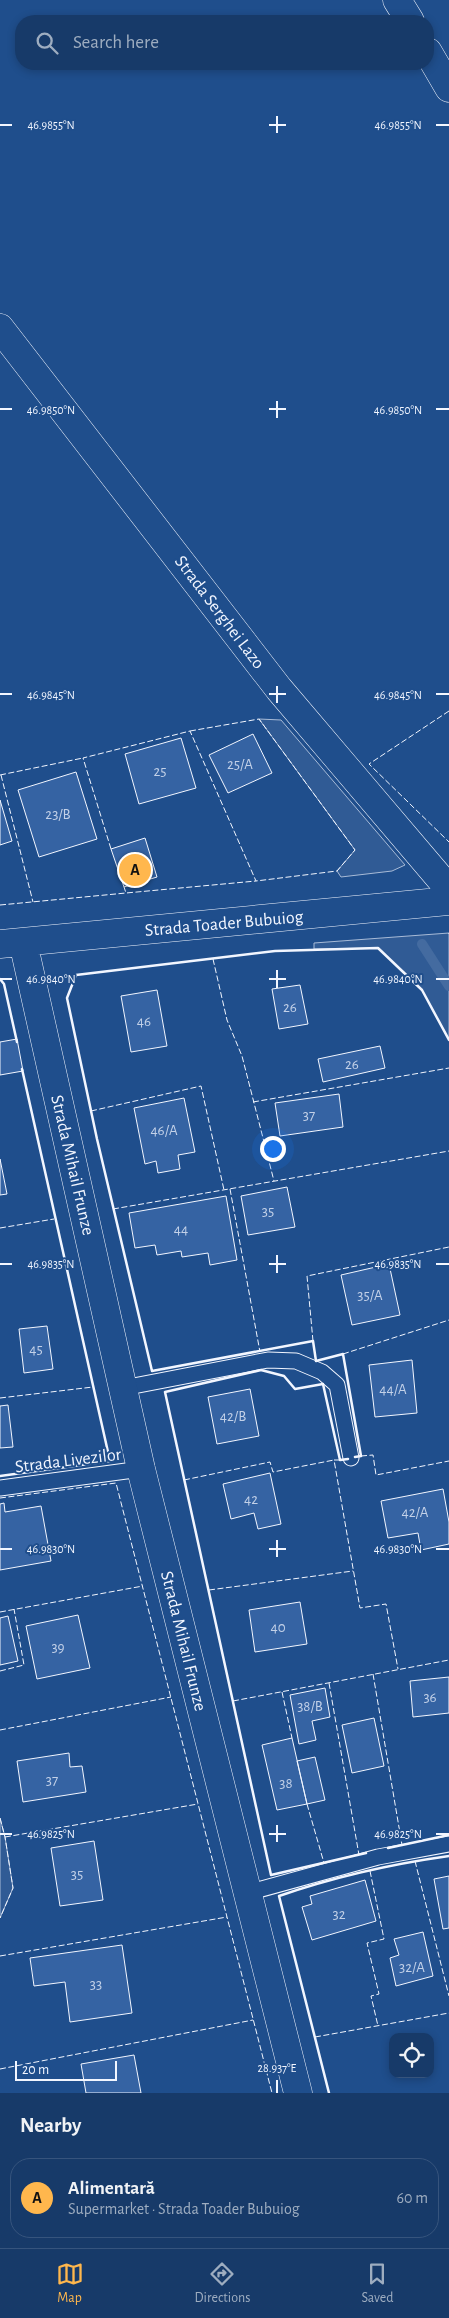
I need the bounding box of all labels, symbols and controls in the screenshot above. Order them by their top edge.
search box [15,15,434,70]
icon: search [33,29,61,57]
text: Search here [73,33,159,52]
text: 46.9855°N [27,119,75,131]
text: 46.9855°N [374,119,422,131]
text: 46.9850°N [27,404,75,416]
text: 46.9850°N [374,404,422,416]
street label: Strada Serghei Lazo [171,553,268,673]
text: 46.9845°N [27,689,75,701]
text: 46.9845°N [374,689,422,701]
house number: 25/A [227,757,253,772]
house number: 25 [153,764,167,779]
house number: 23/B [45,807,71,822]
pin: A [119,851,151,889]
street label: Strada Toader Bubuiog [144,908,304,940]
text: 46.9840°N [26,973,76,985]
text: 46.9840°N [373,973,423,985]
house number: 26 [283,1000,297,1015]
house number: 46 [137,1014,151,1029]
house number: 26 [345,1057,359,1072]
street label: Strada Mihail Frunze [47,1093,97,1237]
house number: 37 [303,1108,315,1123]
house number: 46/A [150,1123,178,1138]
your location [260,1136,286,1162]
house number: 35 [262,1204,274,1219]
house number: 44 [174,1222,188,1237]
text: 46.9835°N [27,1258,75,1270]
text: 46.9835°N [374,1258,422,1270]
house number: 35/A [357,1288,383,1303]
house number: 45 [29,1342,43,1357]
house number: 44/A [379,1382,407,1397]
house number: 42/B [220,1409,246,1424]
street label: Strada Livezilor [14,1446,122,1476]
house number: 42 [244,1492,258,1507]
house number: 42/A [401,1505,429,1520]
text: 46.9830°N [27,1543,75,1555]
text: 46.9830°N [374,1543,422,1555]
street label: Strada Mihail Frunze [157,1569,209,1713]
house number: 40 [270,1620,286,1635]
house number: 39 [51,1640,65,1655]
house number: 36 [423,1690,437,1705]
house number: 38/B [297,1699,323,1714]
house number: 37 [46,1773,58,1788]
house number: 38 [279,1776,293,1791]
text: 46.9825°N [27,1828,75,1840]
text: 46.9825°N [374,1828,422,1840]
house number: 35 [71,1867,83,1882]
house number: 32 [332,1907,346,1922]
house number: 32/A [399,1960,425,1975]
house number: 33 [90,1977,102,1992]
map controls [389,2033,434,2078]
button: locate [389,2033,434,2078]
scale bar [15,2058,118,2081]
text: 28.937°E [258,2062,297,2074]
text: 20 m [22,2063,49,2077]
text: Nearby [20,2115,81,2136]
text: Alimentară [68,2179,155,2198]
text: A [32,2190,42,2206]
text: 60 m [397,2190,428,2206]
text: Supermarket · Strada Toader Bubuiog [68,2201,300,2217]
tab: Map [56,2260,84,2307]
tab: Directions [195,2260,250,2307]
tab: Saved [361,2260,393,2307]

